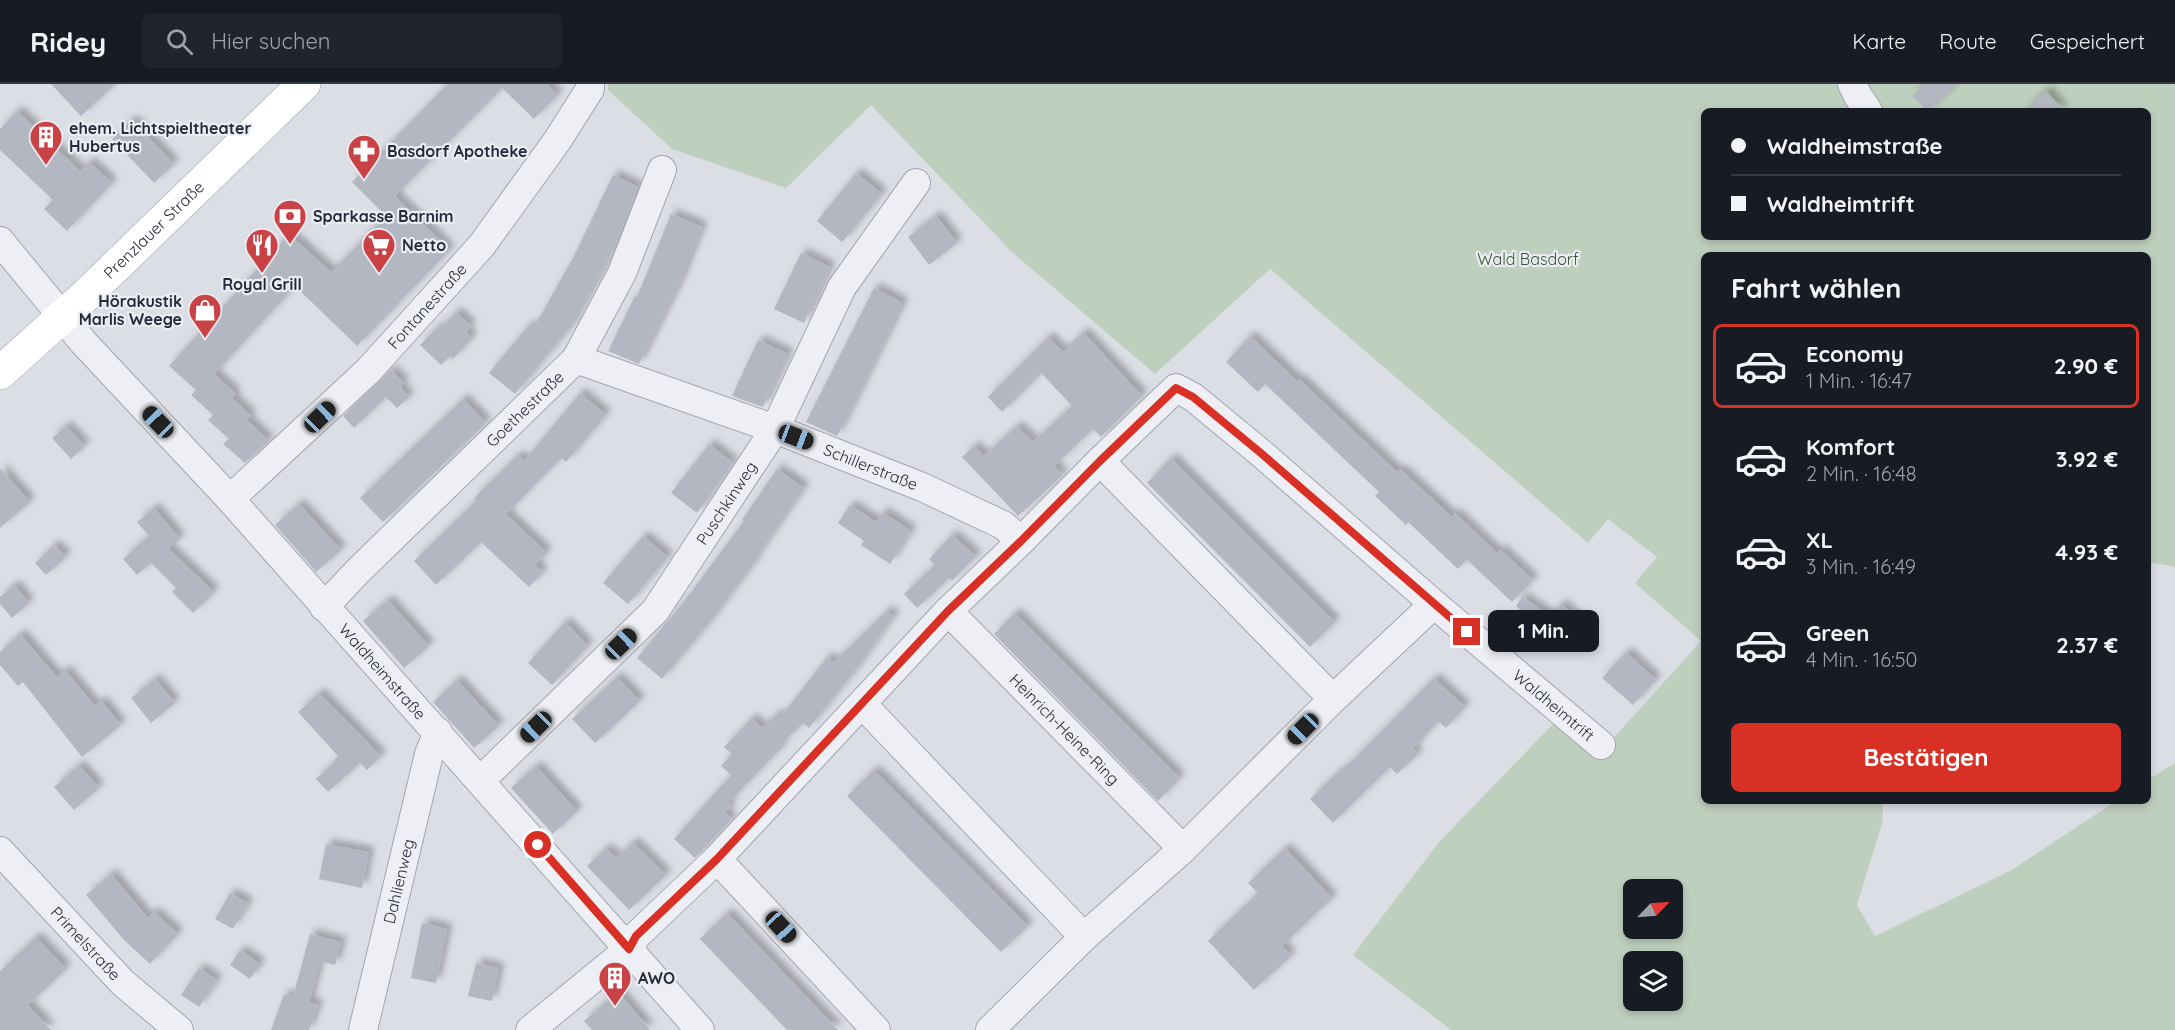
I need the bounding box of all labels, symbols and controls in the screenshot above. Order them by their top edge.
search box [142,14,562,68]
text: Ridey [30,24,106,59]
icon: search [163,25,196,58]
text: Hier suchen [211,27,331,55]
text: Karte [1852,28,1906,54]
text: Route [1939,28,1997,54]
text: Gespeichert [2030,28,2145,54]
place label: ehem. Lichtspieltheater Hubertus [69,118,251,156]
building icon: ehem. Lichtspieltheater Hubertus [28,119,64,166]
text: Waldheimstraße [1767,132,1943,160]
pharmacy icon: Basdorf Apotheke [346,133,382,180]
place label: Basdorf Apotheke [387,141,528,161]
street label: Prenzlauer Straße [99,177,208,283]
text: Waldheimtrift [1767,190,1915,218]
bank icon: Sparkasse Barnim [272,198,308,245]
place label: Sparkasse Barnim [313,206,454,226]
restaurant icon: Royal Grill [244,227,280,274]
supermarket icon: Netto [361,227,397,274]
place label: Netto [402,235,446,255]
park label: Wald Basdorf [1477,249,1579,269]
street label: Fontanestraße [383,259,471,353]
text: Fahrt wählen [1731,271,1901,305]
place label: Royal Grill [222,274,302,294]
place label: Hörakustik Marlis Weege [79,291,182,329]
shop icon: Hörakustik Marlis Weege [187,292,223,339]
icon: car [1734,339,1788,393]
text: Economy [1806,340,1904,368]
text: 2.90 € [2054,352,2118,380]
street label: Goethestraße [482,367,568,451]
text: 1 Min. · 16:47 [1806,368,1912,393]
car [301,398,339,436]
car [139,403,177,441]
car [776,422,816,452]
icon: car [1734,432,1788,486]
text: Komfort [1806,433,1895,461]
street label: Schillerstraße [821,439,921,494]
text: 3.92 € [2056,445,2118,473]
street label: Puschkinweg [692,457,761,548]
text: 2 Min. · 16:48 [1806,461,1917,486]
icon: car [1734,525,1788,579]
text: XL [1806,526,1833,554]
text: 4.93 € [2055,538,2118,566]
text: 3 Min. · 16:49 [1806,554,1916,579]
callout: 1 Min. [1488,611,1599,653]
route end [1453,618,1480,645]
text: 1 Min. [1518,618,1569,643]
icon: car [1734,618,1788,672]
street label: Waldheimstraße [335,619,430,724]
text: Green [1806,619,1869,647]
car [602,625,640,663]
text: 2.37 € [2056,631,2118,659]
text: 4 Min. · 16:50 [1806,647,1918,672]
street label: Waldheimtrift [1509,665,1599,745]
street label: Heinrich-Heine-Ring [1005,669,1124,789]
car [517,708,555,746]
car [1284,710,1322,748]
button: Bestätigen [1731,723,2121,792]
route start [524,831,551,858]
street label: Dahlienweg [379,837,418,926]
north arrow [1623,879,1683,939]
map controls [1623,879,1683,1011]
street label: Primelstraße [47,902,125,984]
car [762,908,800,946]
button: layers [1623,951,1683,1011]
building icon: AWO [597,960,633,1007]
place label: AWO [638,968,675,988]

